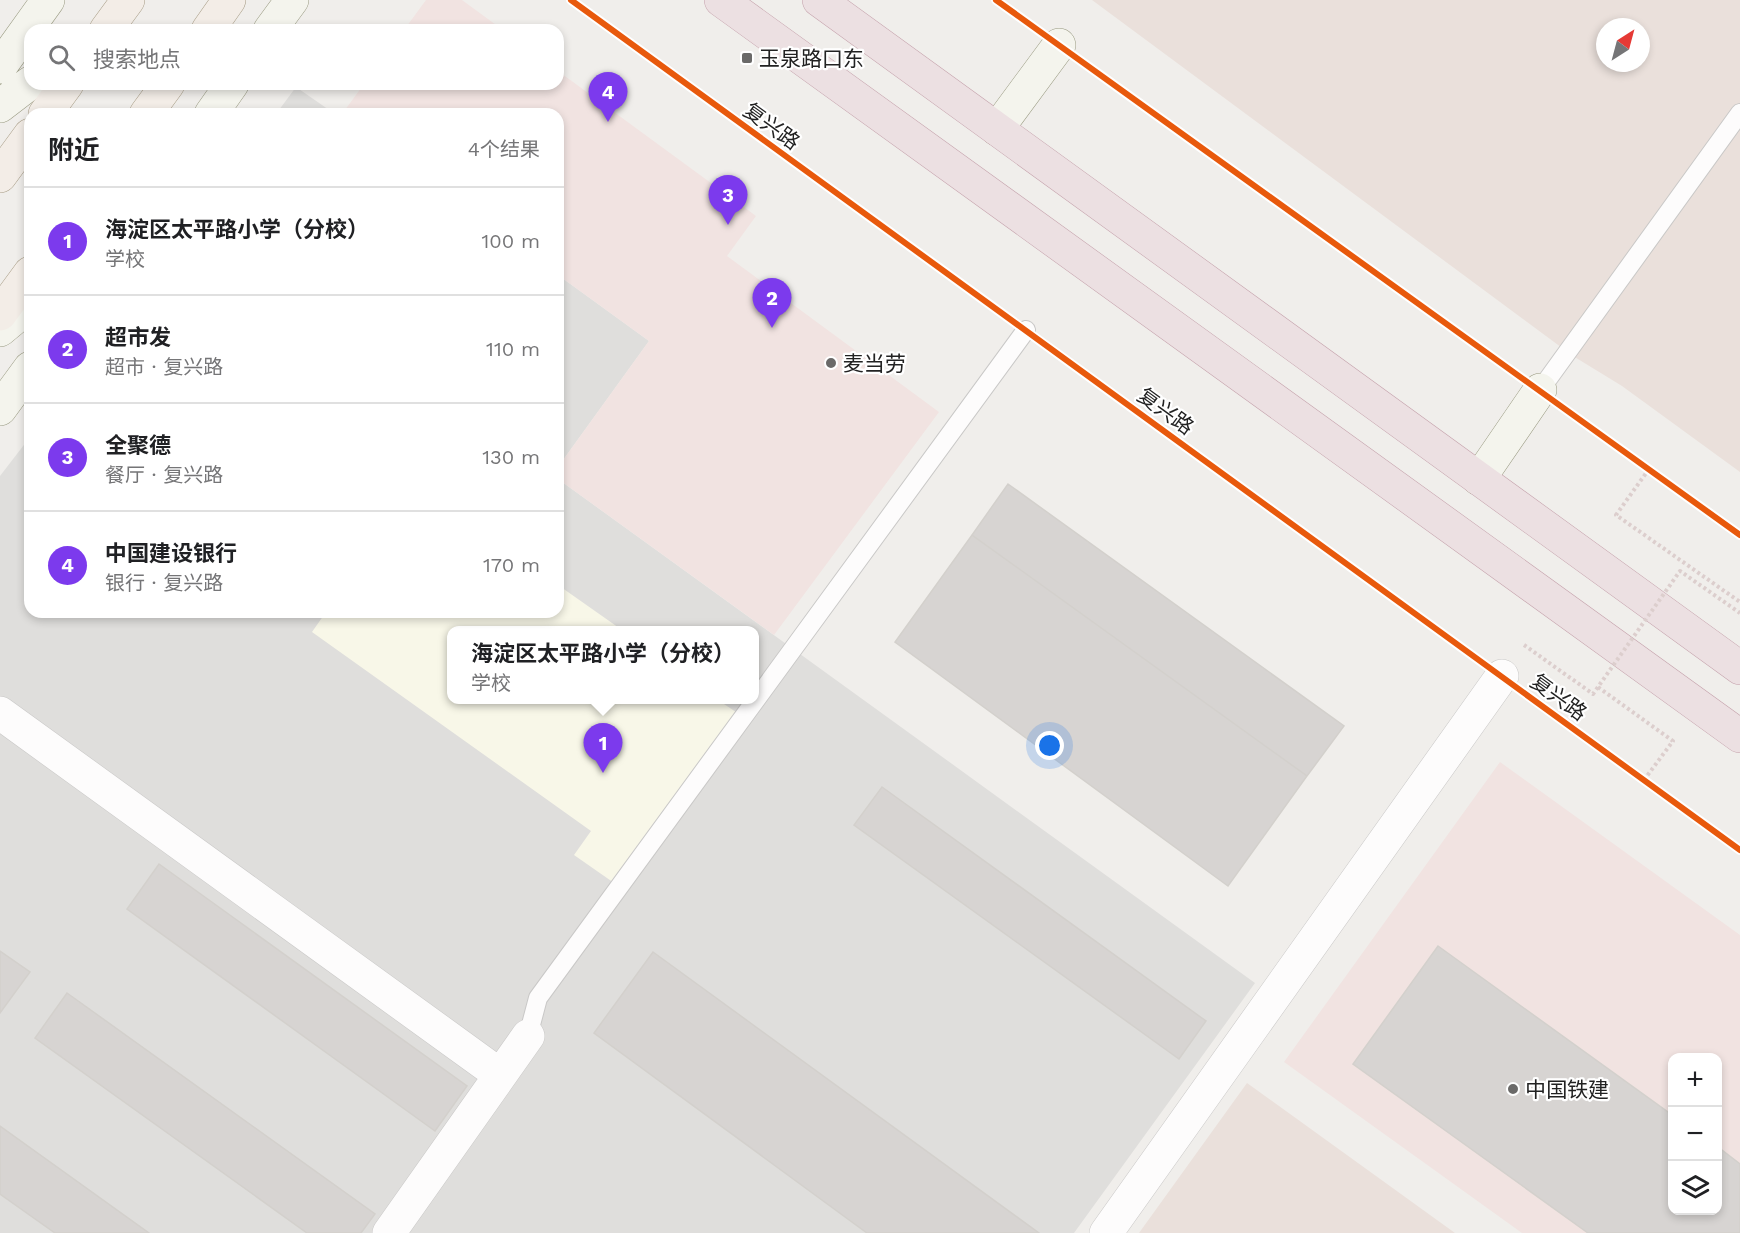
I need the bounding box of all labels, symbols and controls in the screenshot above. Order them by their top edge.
north arrow [1596,18,1650,72]
search box [24,24,564,90]
icon: search [45,41,78,74]
place label: 玉泉路口东 [759,46,864,71]
text: 搜索地点 [93,47,181,72]
marker: 玉泉路口东 [740,51,754,65]
pin: 4 [588,72,628,122]
street label: 复兴路 [739,97,805,155]
text: 附近 [48,135,100,165]
text: 4个结果 [468,137,540,161]
pin: 3 [708,176,748,225]
text: 海淀区太平路小学（分校） [105,217,369,242]
text: 1 [63,229,72,253]
text: 100 m [481,229,540,253]
text: 学校 [105,247,145,271]
pin: 2 [752,278,792,328]
text: 超市发 [105,325,171,350]
text: 2 [62,337,73,361]
text: 110 m [486,337,540,361]
place label: 麦当劳 [843,351,906,376]
text: 超市 · 复兴路 [105,355,223,379]
marker: 麦当劳 [824,356,838,370]
street label: 复兴路 [1133,382,1199,440]
text: 全聚德 [105,433,171,458]
text: 3 [62,445,73,469]
text: 130 m [482,445,540,469]
text: 餐厅 · 复兴路 [105,463,223,487]
text: 中国建设银行 [105,541,237,566]
text: 4 [61,553,74,577]
text: 170 m [483,553,540,577]
text: 银行 · 复兴路 [105,571,223,595]
popup [447,626,759,704]
text: 海淀区太平路小学（分校） [471,641,735,666]
street label: 复兴路 [1526,668,1592,726]
text: 学校 [471,671,511,695]
pin: 1 [584,724,622,773]
your location [1035,731,1064,760]
map controls [1668,1053,1722,1215]
button: + [1668,1053,1722,1107]
place label: 中国铁建 [1525,1077,1609,1102]
marker: 中国铁建 [1506,1082,1520,1096]
button: − [1668,1107,1722,1161]
button: layers [1668,1161,1722,1215]

